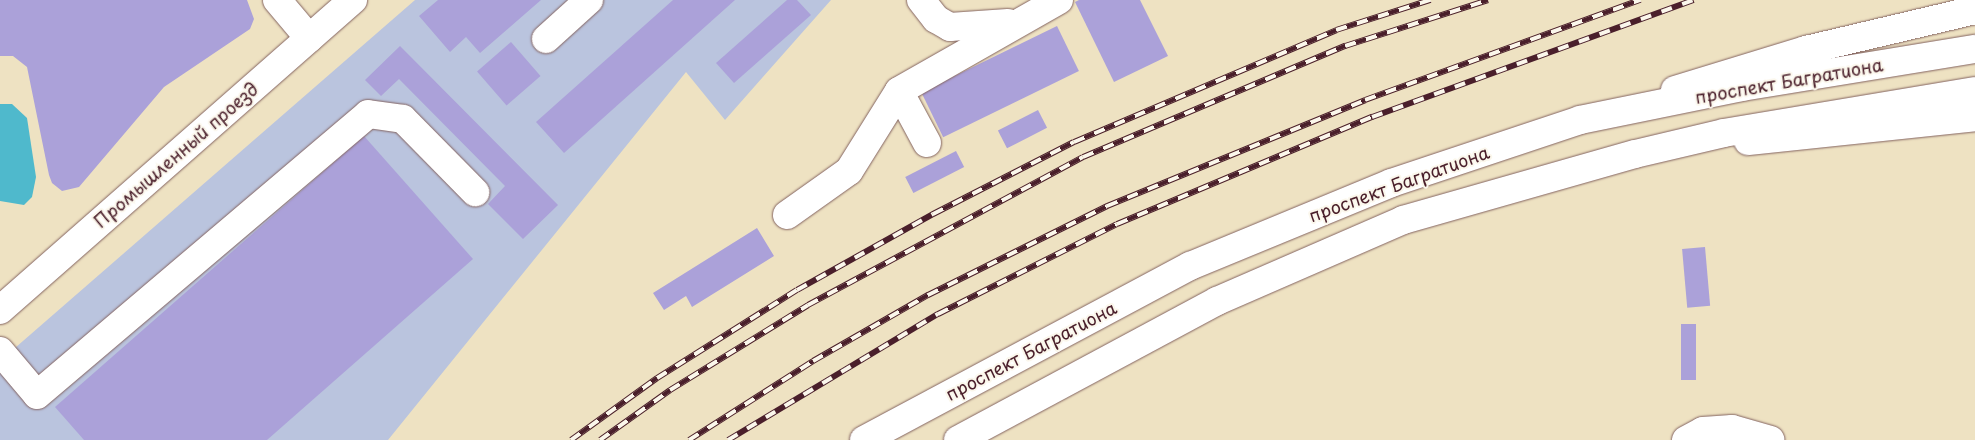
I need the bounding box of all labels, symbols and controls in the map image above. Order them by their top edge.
street label: проспект Багратиона [1693,54,1885,108]
street label: Промышленный проезд [89,78,263,232]
street label: проспект Багратиона [1305,141,1493,227]
street label: проспект Багратиона [941,297,1121,405]

